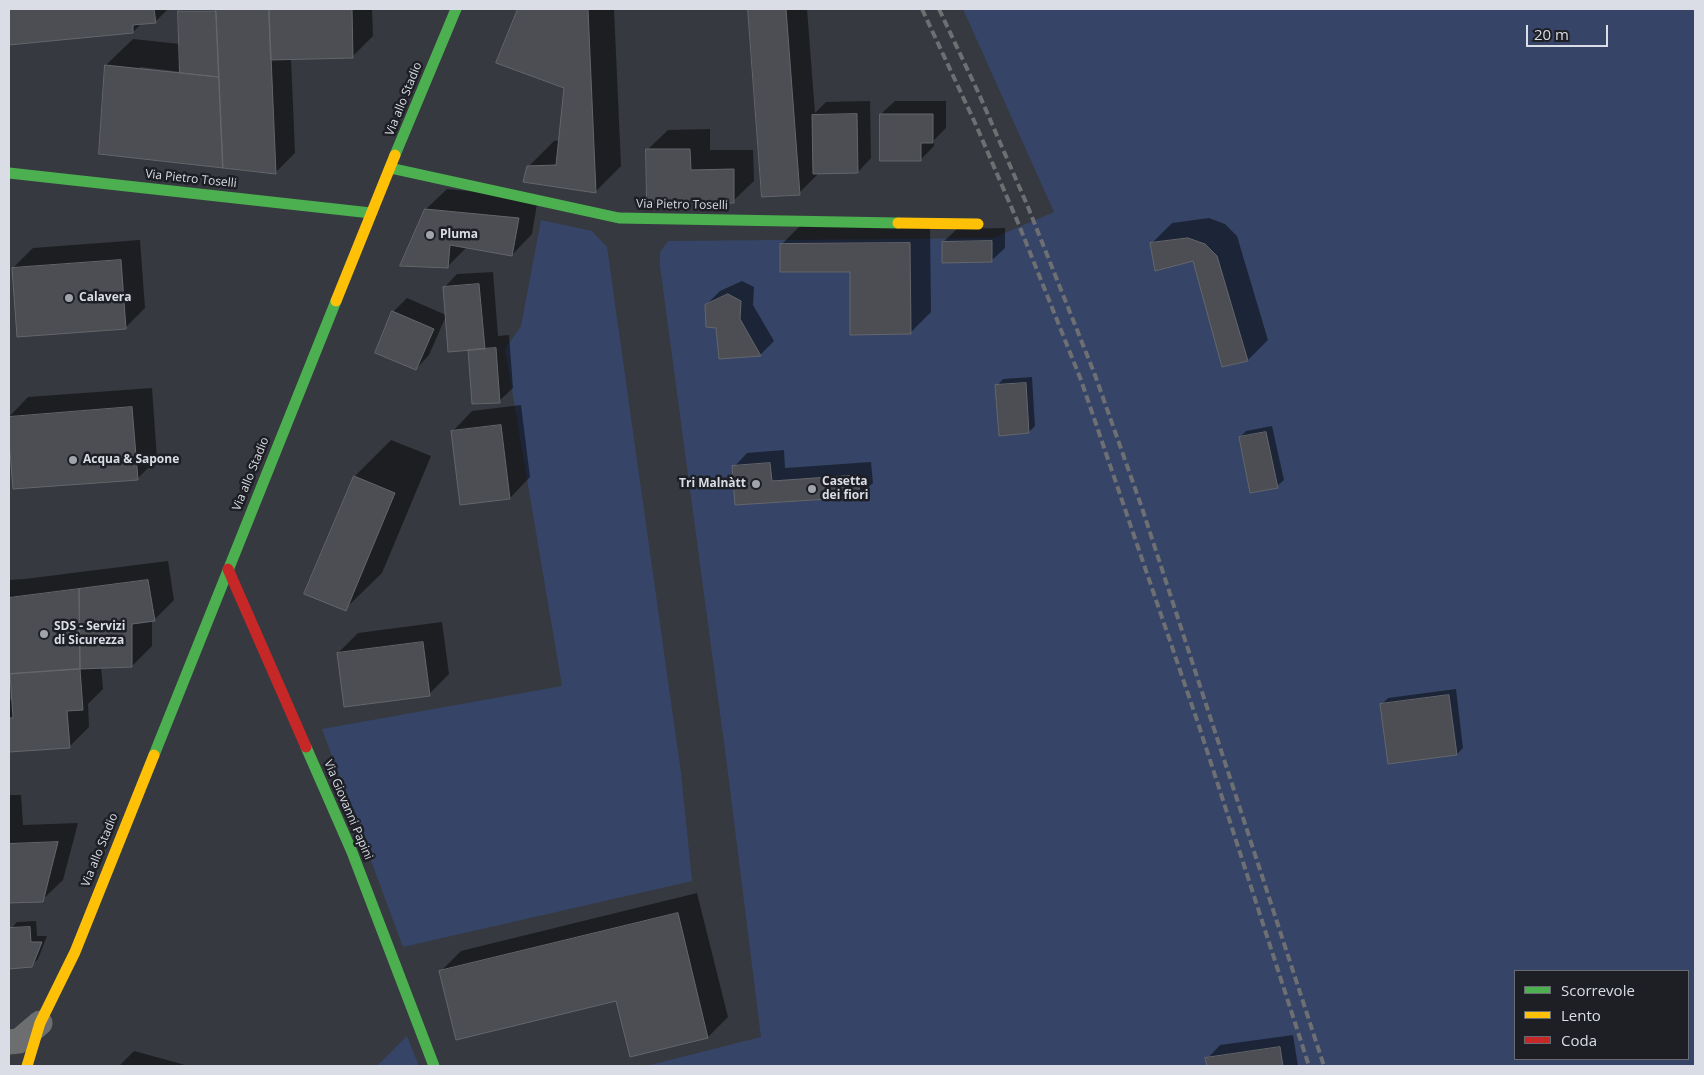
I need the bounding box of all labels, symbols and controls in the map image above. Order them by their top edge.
scale bar [1529,15,1612,47]
text: 20 m [1534,24,1569,44]
street label: Via allo Stadio [383,60,425,138]
street label: Via Pietro Toselli [145,167,237,191]
street label: Via Pietro Toselli [636,197,728,213]
place label: Pluma [440,228,478,242]
marker: Pluma [424,229,436,241]
place label: Calavera [79,291,131,305]
marker: Calavera [63,292,75,304]
street label: Via allo Stadio [230,435,272,513]
place label: Acqua & Sapone [83,453,179,467]
marker: Acqua & Sapone [67,454,79,466]
place label: Casetta dei fiori [822,475,868,503]
place label: Tri Malnàtt [679,477,746,491]
marker: Tri Malnàtt [750,478,762,490]
marker: Casetta dei fiori [806,483,818,495]
place label: SDS - Servizi di Sicurezza [54,620,125,648]
marker: SDS - Servizi di Sicurezza [38,628,50,640]
street label: Via Giovanni Papini [320,758,376,862]
street label: Via allo Stadio [79,811,121,889]
legend [1514,970,1689,1060]
text: Scorrevole [1561,980,1635,1000]
text: Lento [1561,1005,1601,1025]
text: Coda [1561,1030,1597,1050]

